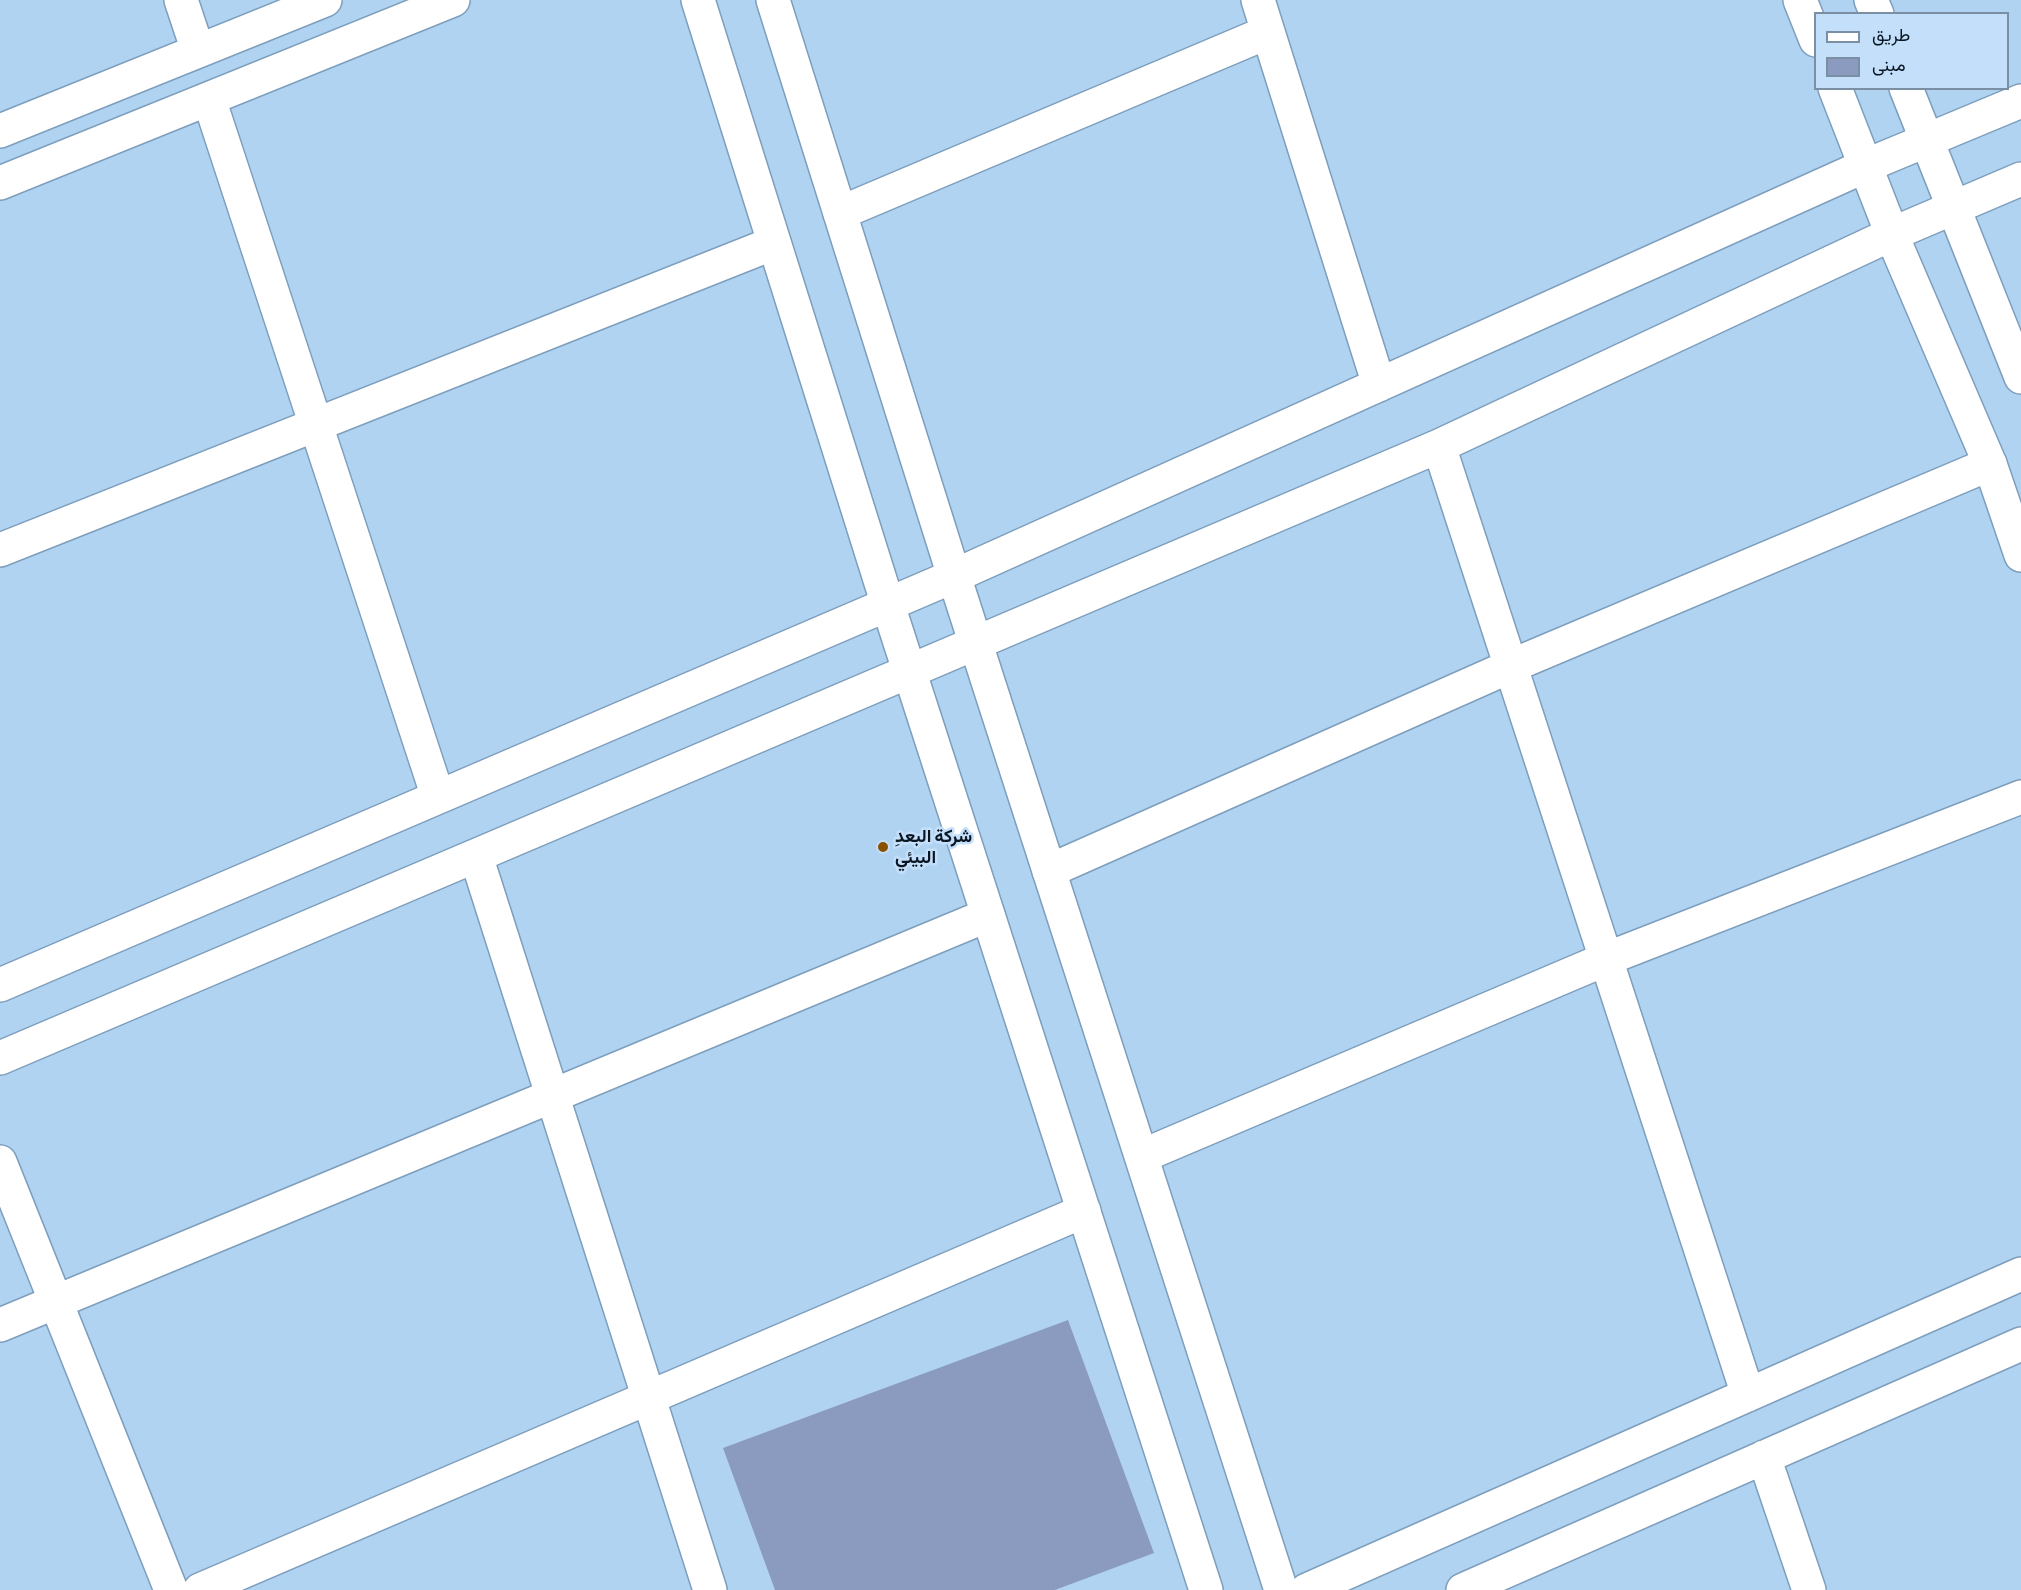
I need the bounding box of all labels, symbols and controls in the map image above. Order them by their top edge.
legend [1814,12,2009,90]
text: طريق [1872,24,1910,46]
text: مبنى [1872,54,1906,76]
place label: ِشركة البعد البيئي [895,826,972,868]
marker: ِشركة البعد البيئي [876,840,890,854]

